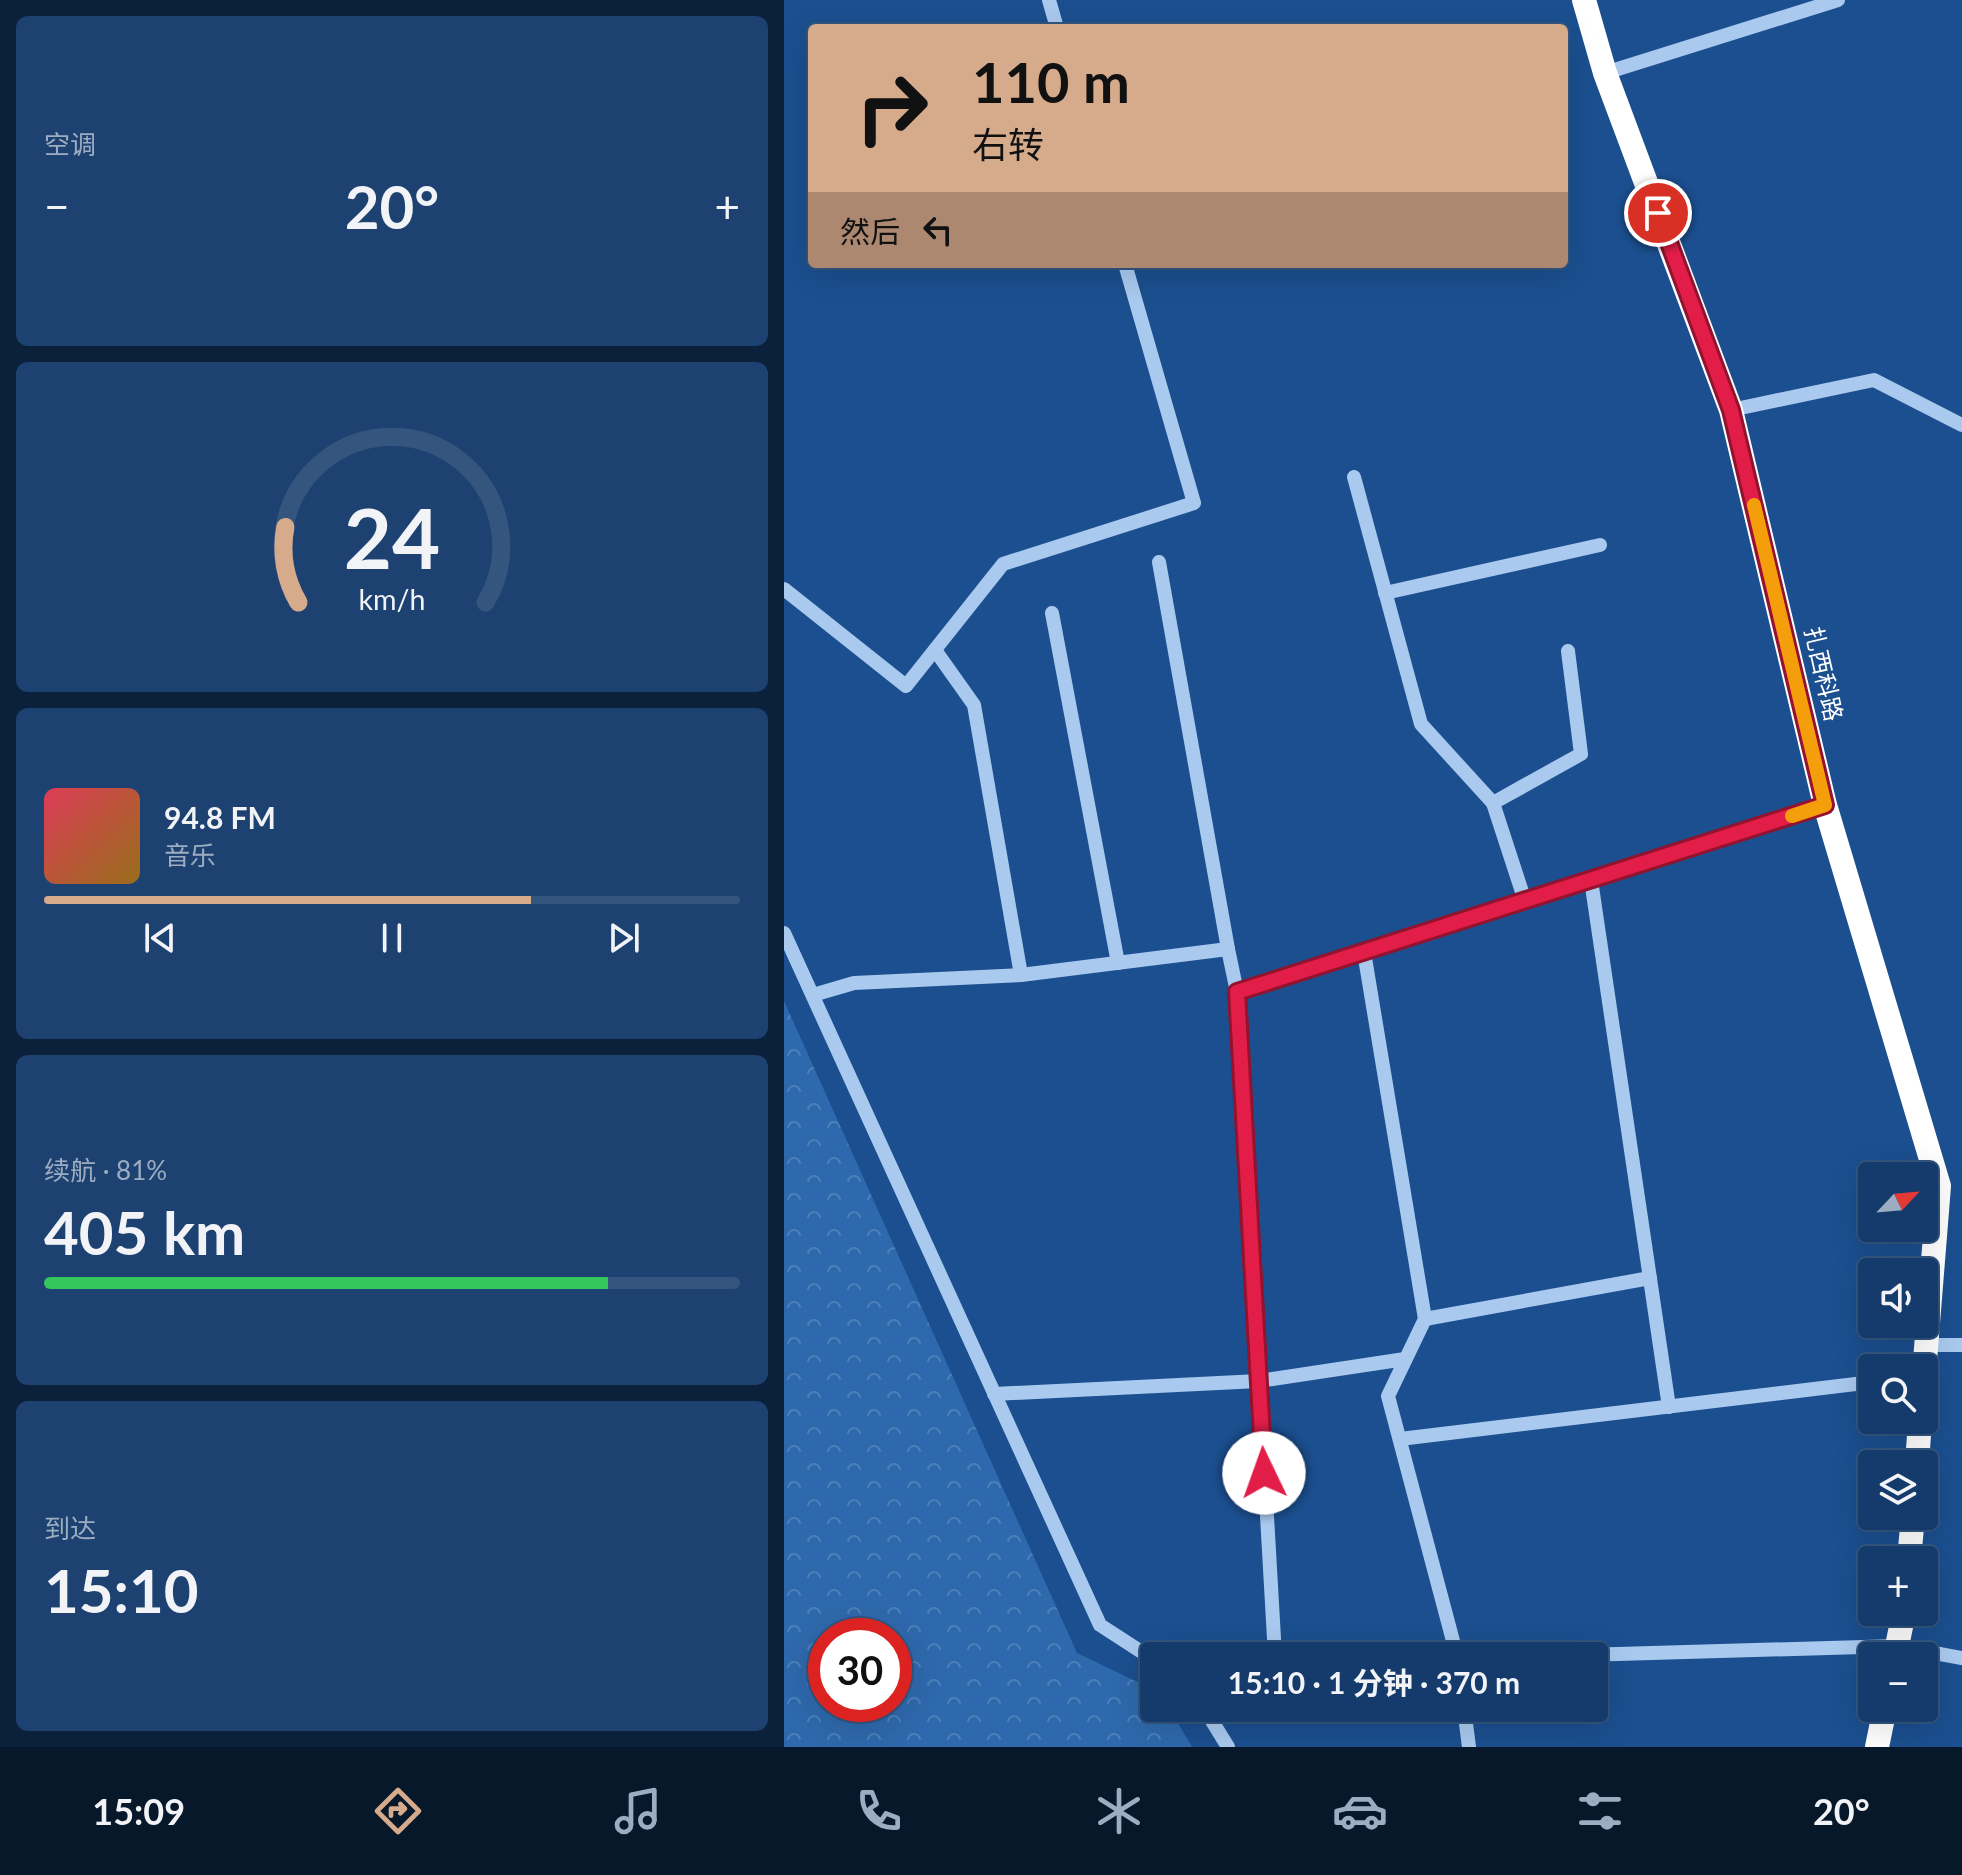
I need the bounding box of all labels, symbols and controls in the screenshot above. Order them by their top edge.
text: 110 m [972,48,1130,115]
icon: right [840,56,944,160]
text: 右转 [972,122,1044,166]
text: 空调 [44,128,96,160]
text: 20° [345,170,439,242]
pin [1624,179,1692,247]
text: − [44,180,70,232]
text: + [714,180,740,232]
icon: arrive [1636,191,1680,235]
icon: left [916,208,960,252]
text: 然后 [840,213,900,249]
text: 24 [344,487,440,587]
text: km/h [359,582,425,616]
street label: 扎西科路 [1800,624,1849,724]
text: 94.8 FM [164,799,276,835]
text: 音乐 [164,839,216,871]
icon: previous [138,916,182,960]
icon: pause [370,916,414,960]
icon: next [602,916,646,960]
text: 续航 · 81% [44,1154,167,1186]
north arrow [1858,1162,1938,1242]
map controls [1858,1162,1938,1722]
text: 405 km [44,1196,245,1268]
button: sound [1858,1258,1938,1338]
button: search [1858,1354,1938,1434]
position arrow [1222,1431,1306,1515]
button: layers [1858,1450,1938,1530]
text: 到达 [44,1512,96,1544]
button: + [1858,1546,1938,1626]
text: 15:10 [44,1554,199,1626]
speed limit sign: 30 [808,1618,912,1722]
button: − [1858,1642,1938,1722]
text: 15:10 · 1 分钟 · 370 m [1228,1664,1520,1700]
icon: directions [370,1783,426,1839]
icon: music [610,1783,666,1839]
icon: phone [851,1783,907,1839]
icon: climate [1091,1783,1147,1839]
icon: car [1332,1783,1388,1839]
icon: filters [1572,1783,1628,1839]
text: 15:09 [92,1789,185,1833]
text: 20° [1813,1789,1870,1833]

